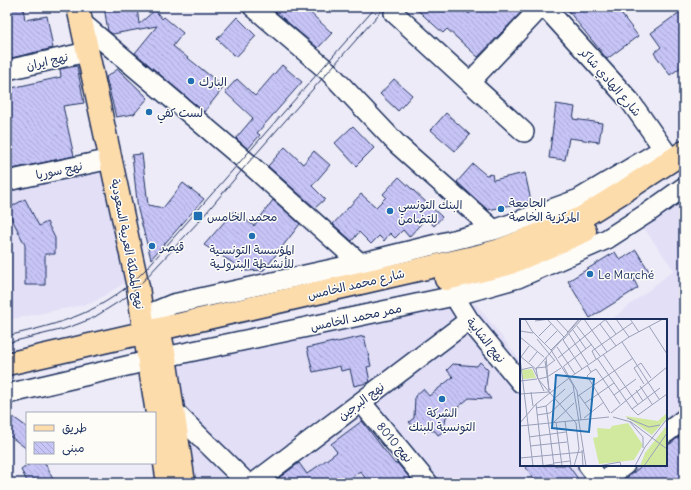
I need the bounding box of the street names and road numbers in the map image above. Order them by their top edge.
street label: شارع الهادي شاكر [575,44,645,120]
street label: نهج ايران [24,49,70,75]
street label: نهج سوريا [34,158,84,184]
street label: نهج المملكة العربية السعودية [106,177,148,311]
street label: شارع محمد الخامس [306,266,406,304]
street label: ممر محمد الخامس [309,300,403,334]
street label: نهج الشابية [462,314,509,367]
street label: نهج البرجين [335,379,388,425]
street label: نهج 8010 [372,419,416,467]

